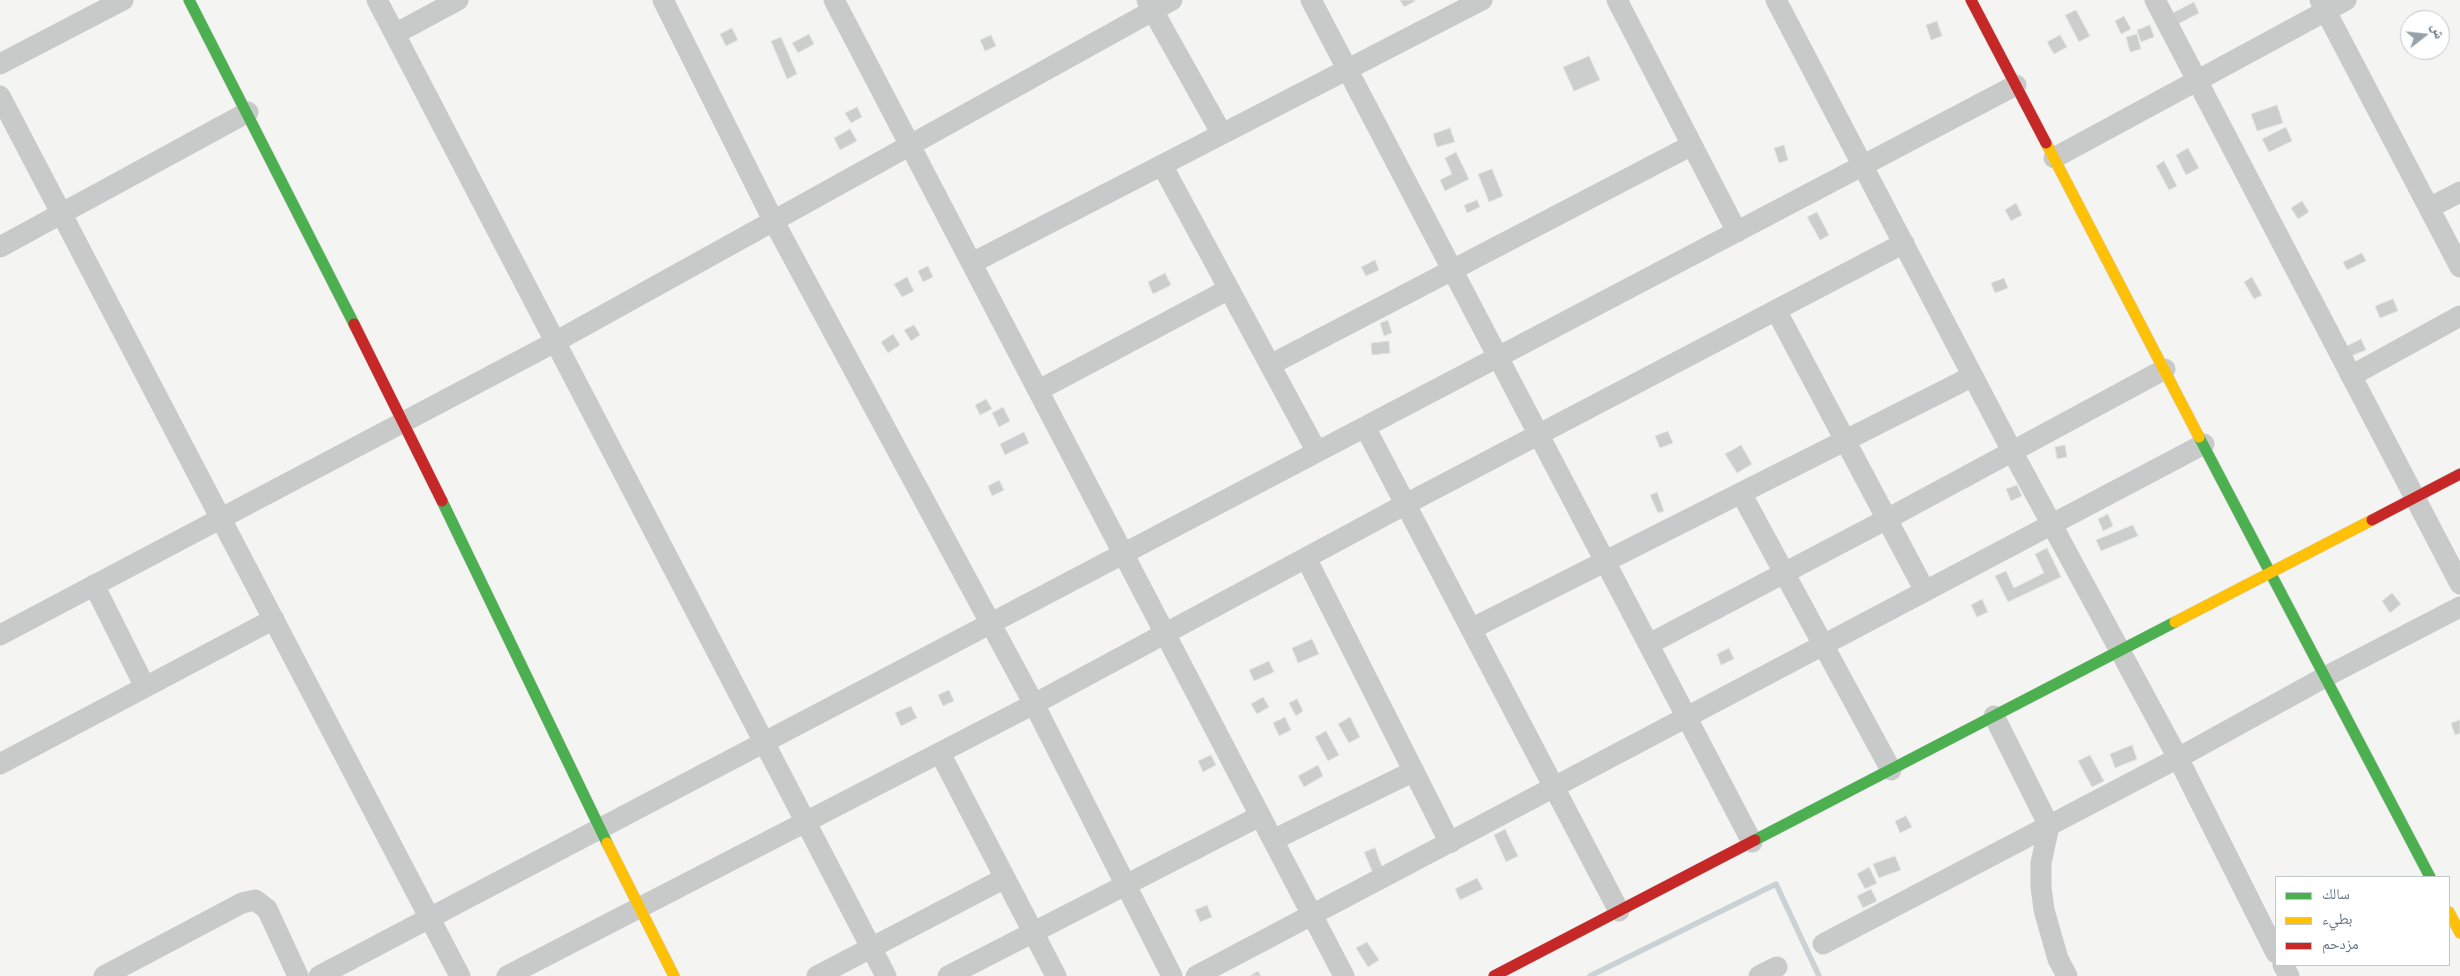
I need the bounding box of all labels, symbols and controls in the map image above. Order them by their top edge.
north arrow [2400,10,2450,60]
text: ش [2428,22,2449,41]
legend [2275,876,2450,966]
text: سالك [2322,885,2350,903]
text: بطيء [2322,910,2352,928]
text: مزدحم [2322,935,2359,953]

